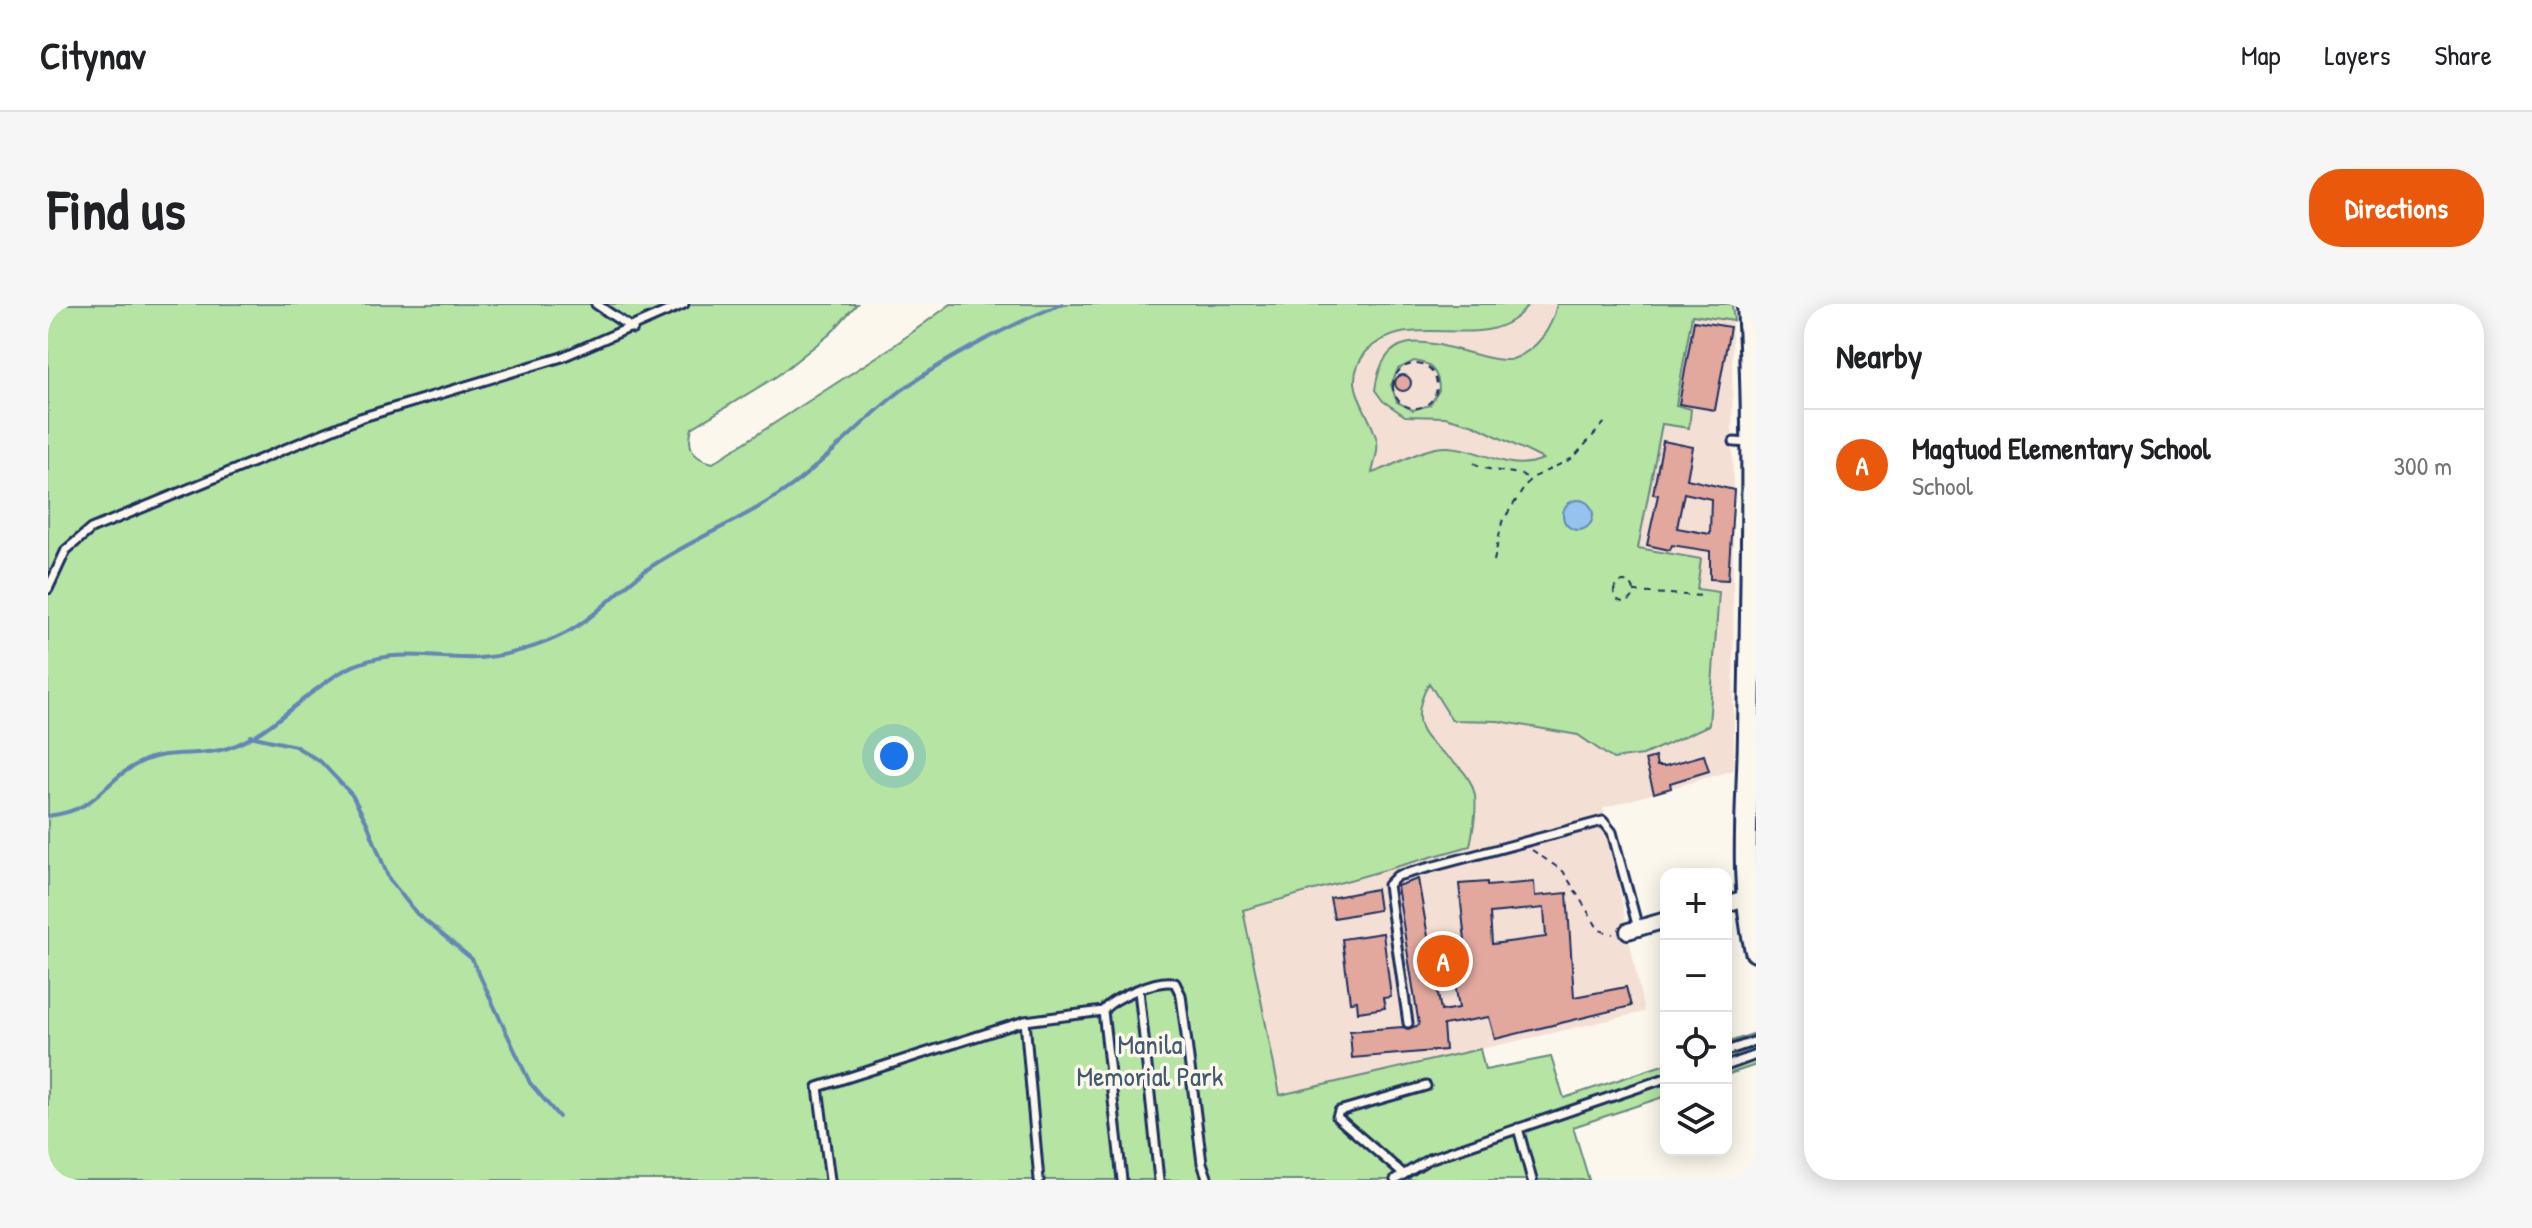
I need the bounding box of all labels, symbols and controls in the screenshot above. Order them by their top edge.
text: Citynav [40,29,146,81]
text: Map [2241,36,2281,74]
text: Layers [2325,36,2390,74]
text: Share [2434,36,2492,74]
button: Directions [2309,169,2484,247]
text: Find us [48,171,186,246]
text: Nearby [1836,333,1922,379]
text: Magtuod Elementary School [1912,428,2210,468]
text: A [1856,448,1868,483]
text: 300 m [2393,448,2452,483]
text: School [1912,468,1973,503]
your location [874,736,914,776]
map controls [1660,868,1732,1156]
button: + [1660,868,1732,940]
pin: A [1417,931,1469,991]
button: − [1660,940,1732,1012]
button: locate [1660,1012,1732,1084]
park label: Manila Memorial Park [1077,1025,1224,1095]
button: layers [1660,1084,1732,1156]

